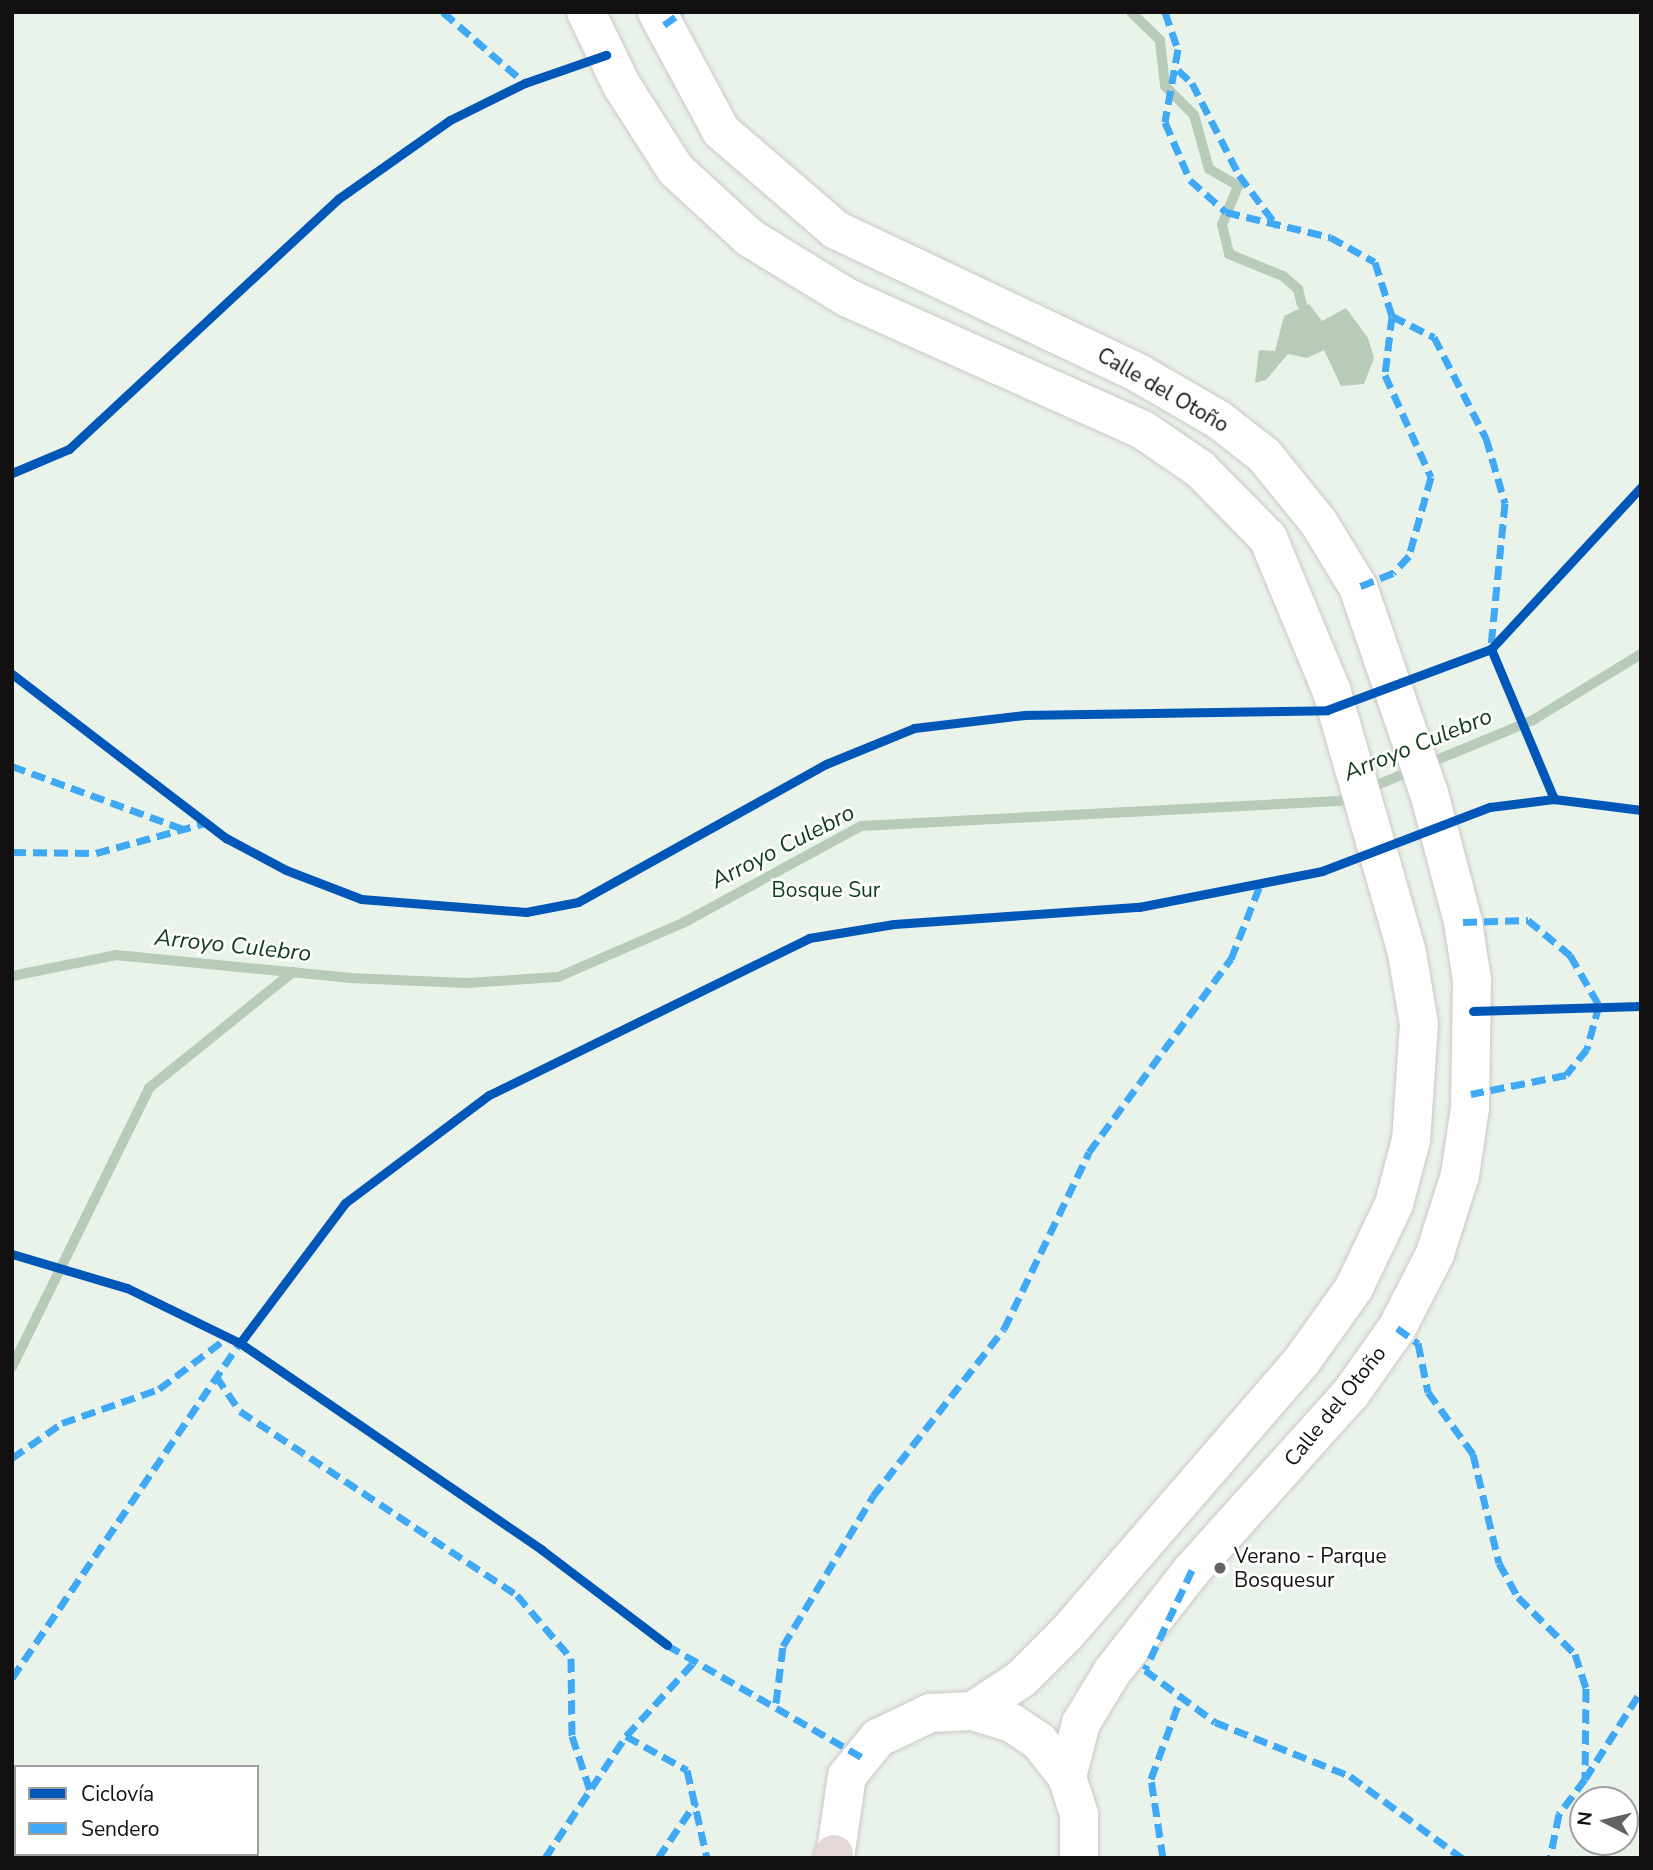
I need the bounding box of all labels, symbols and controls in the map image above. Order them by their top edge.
street label: Calle del Otoño [1093,342,1233,438]
water label: Arroyo Culebro [1340,703,1496,787]
water label: Arroyo Culebro [707,799,859,895]
park label: Bosque Sur [772,877,880,903]
water label: Arroyo Culebro [153,924,313,968]
street label: Calle del Otoño [1279,1341,1391,1471]
place label: Verano - Parque Bosquesur [1234,1543,1387,1593]
marker: Verano - Parque Bosquesur [1212,1560,1228,1576]
legend [14,1765,259,1856]
text: Ciclovía [81,1780,154,1808]
north arrow [1569,1786,1639,1856]
text: N [1571,1810,1599,1827]
text: Sendero [81,1815,160,1843]

